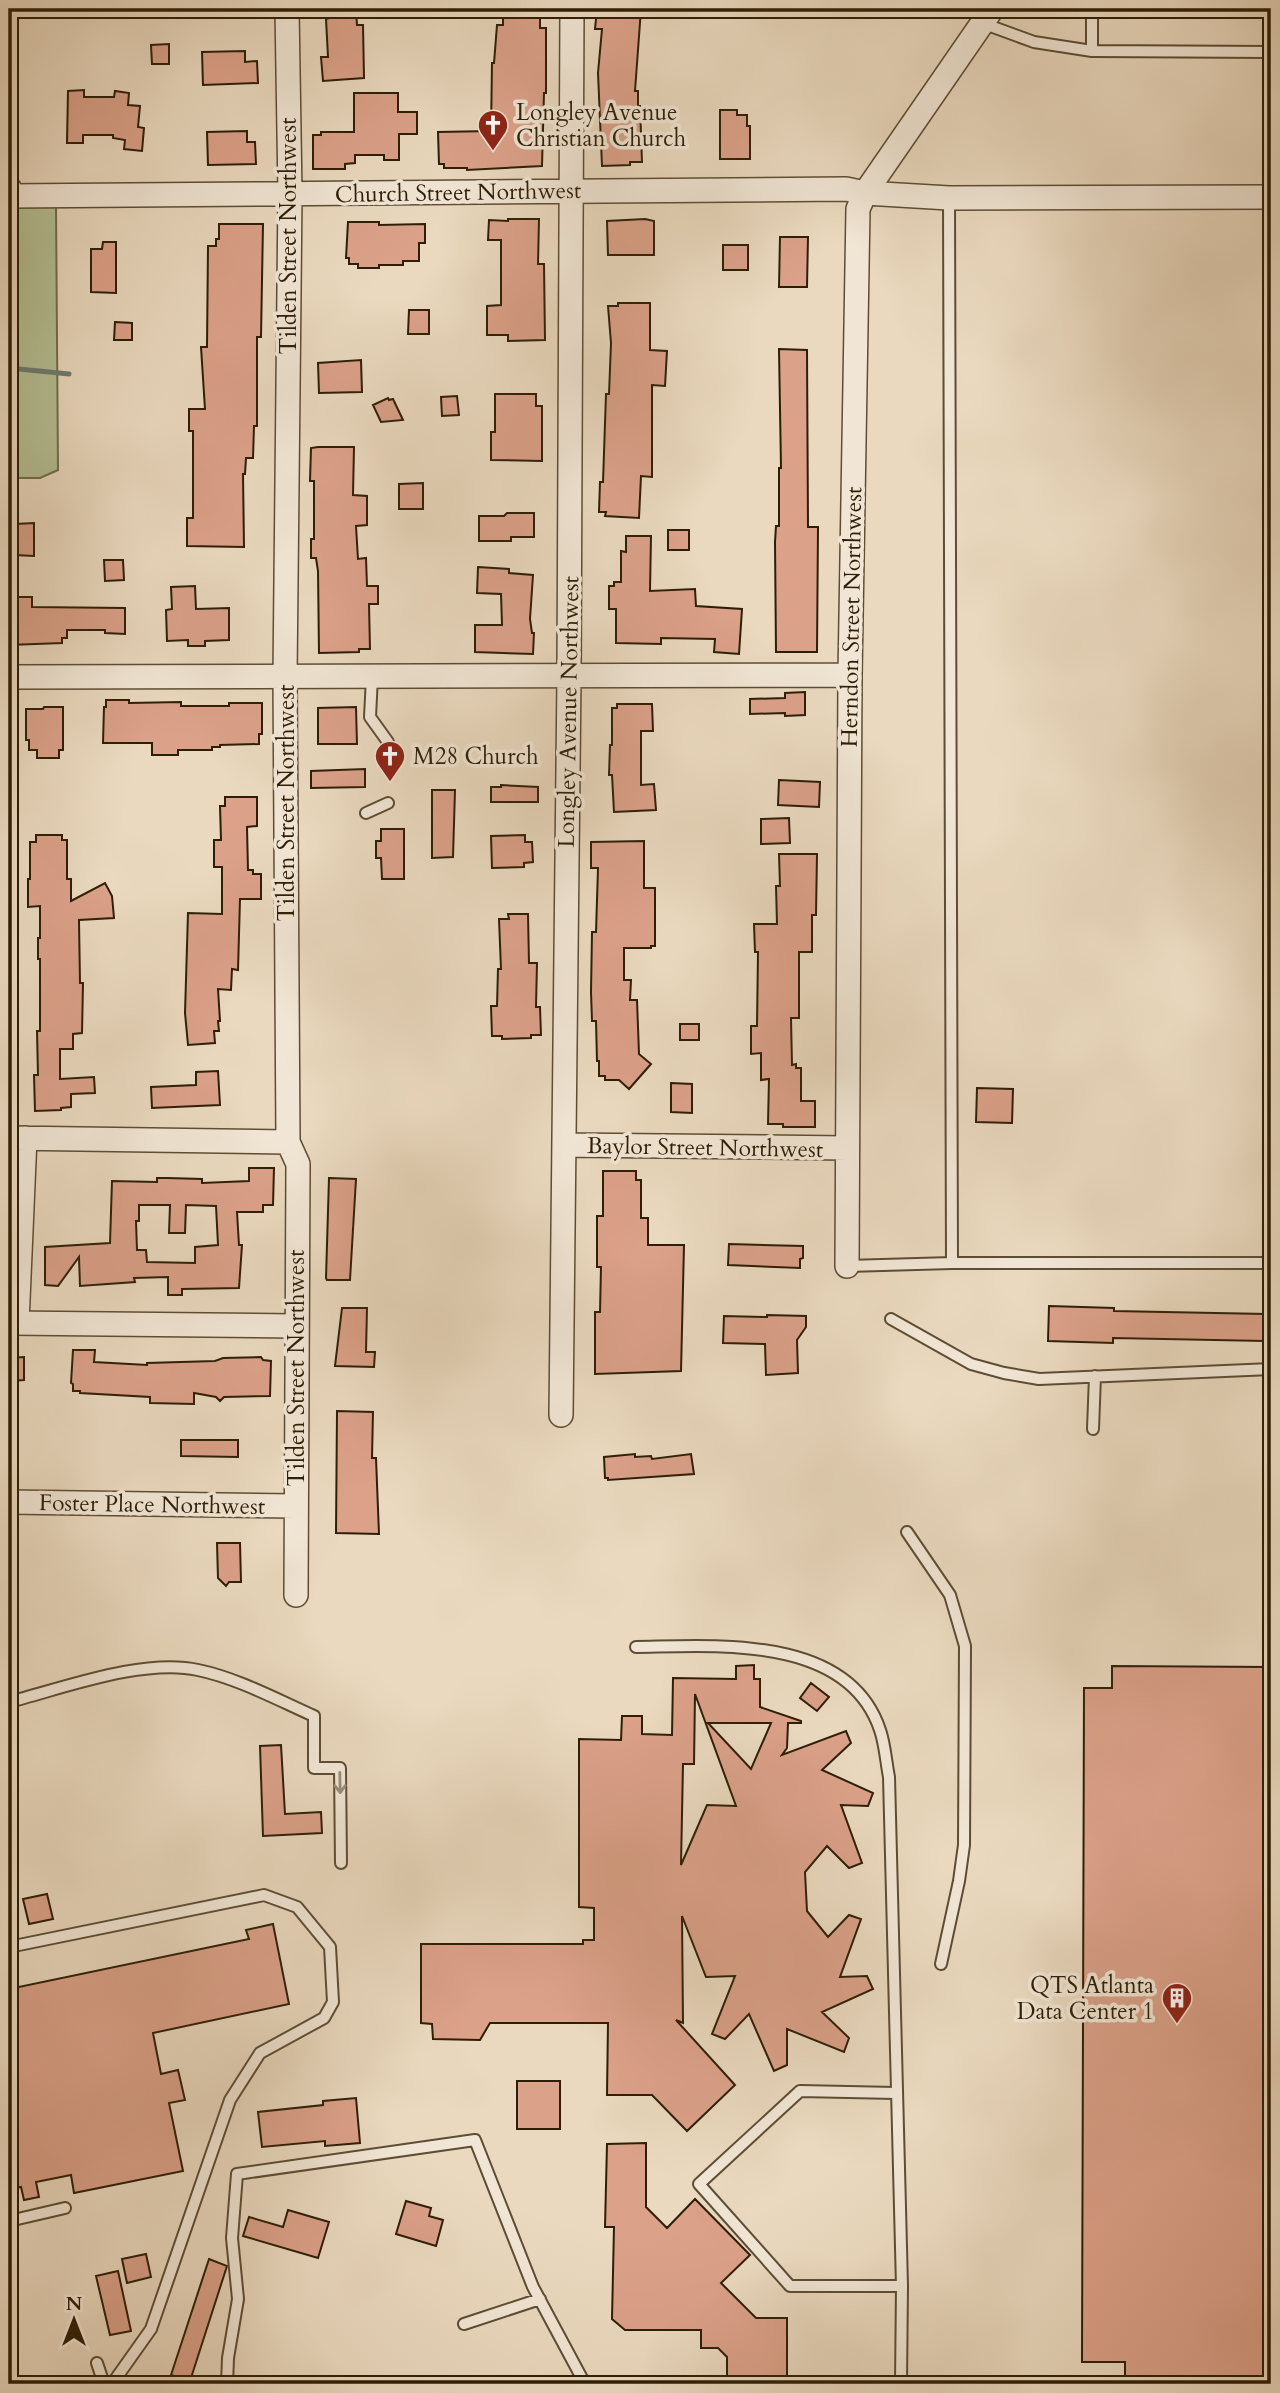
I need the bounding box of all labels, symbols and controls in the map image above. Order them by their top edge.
place label: Longley Avenue Christian Church [516,97,686,154]
church icon: Longley Avenue Christian Church [476,108,510,152]
street label: Tilden Street Northwest [273,118,304,354]
street label: Church Street Northwest [335,175,581,210]
street label: Herndon Street Northwest [834,486,869,748]
street label: Longley Avenue Northwest [551,576,586,848]
street label: Tilden Street Northwest [271,685,302,921]
church icon: M28 Church [373,739,407,783]
place label: M28 Church [413,741,539,772]
street label: Baylor Street Northwest [587,1130,823,1165]
street label: Tilden Street Northwest [281,1250,312,1486]
street label: Foster Place Northwest [39,1487,265,1522]
one-way arrow [333,1771,347,1794]
place label: QTS Atlanta Data Center 1 [1017,1970,1154,2027]
building icon: QTS Atlanta Data Center 1 [1160,1981,1194,2025]
north arrow [38,2284,108,2354]
text: N [66,2291,83,2317]

